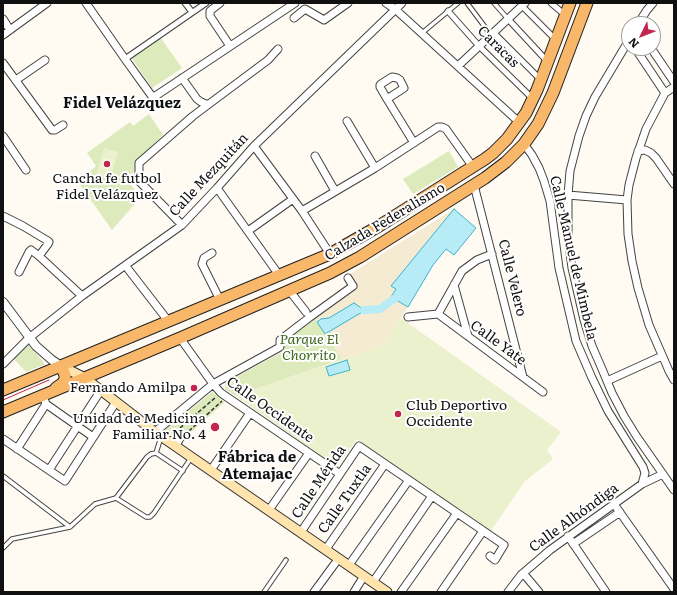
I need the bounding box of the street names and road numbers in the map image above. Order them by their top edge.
street label: Caracas [474,23,522,71]
street label: Calle Mezquitán [166,130,252,220]
street label: Calle Manuel de Mimbela [546,174,600,342]
street label: Calzada Federalismo [322,179,448,265]
street label: Calle Velero [494,238,530,318]
street label: Calle Yate [467,317,529,369]
street label: Calle Occidente [223,374,317,446]
street label: Calle Mérida [288,442,350,522]
street label: Calle Tuxtla [315,461,375,537]
street label: Calle Alhóndiga [526,480,622,556]

